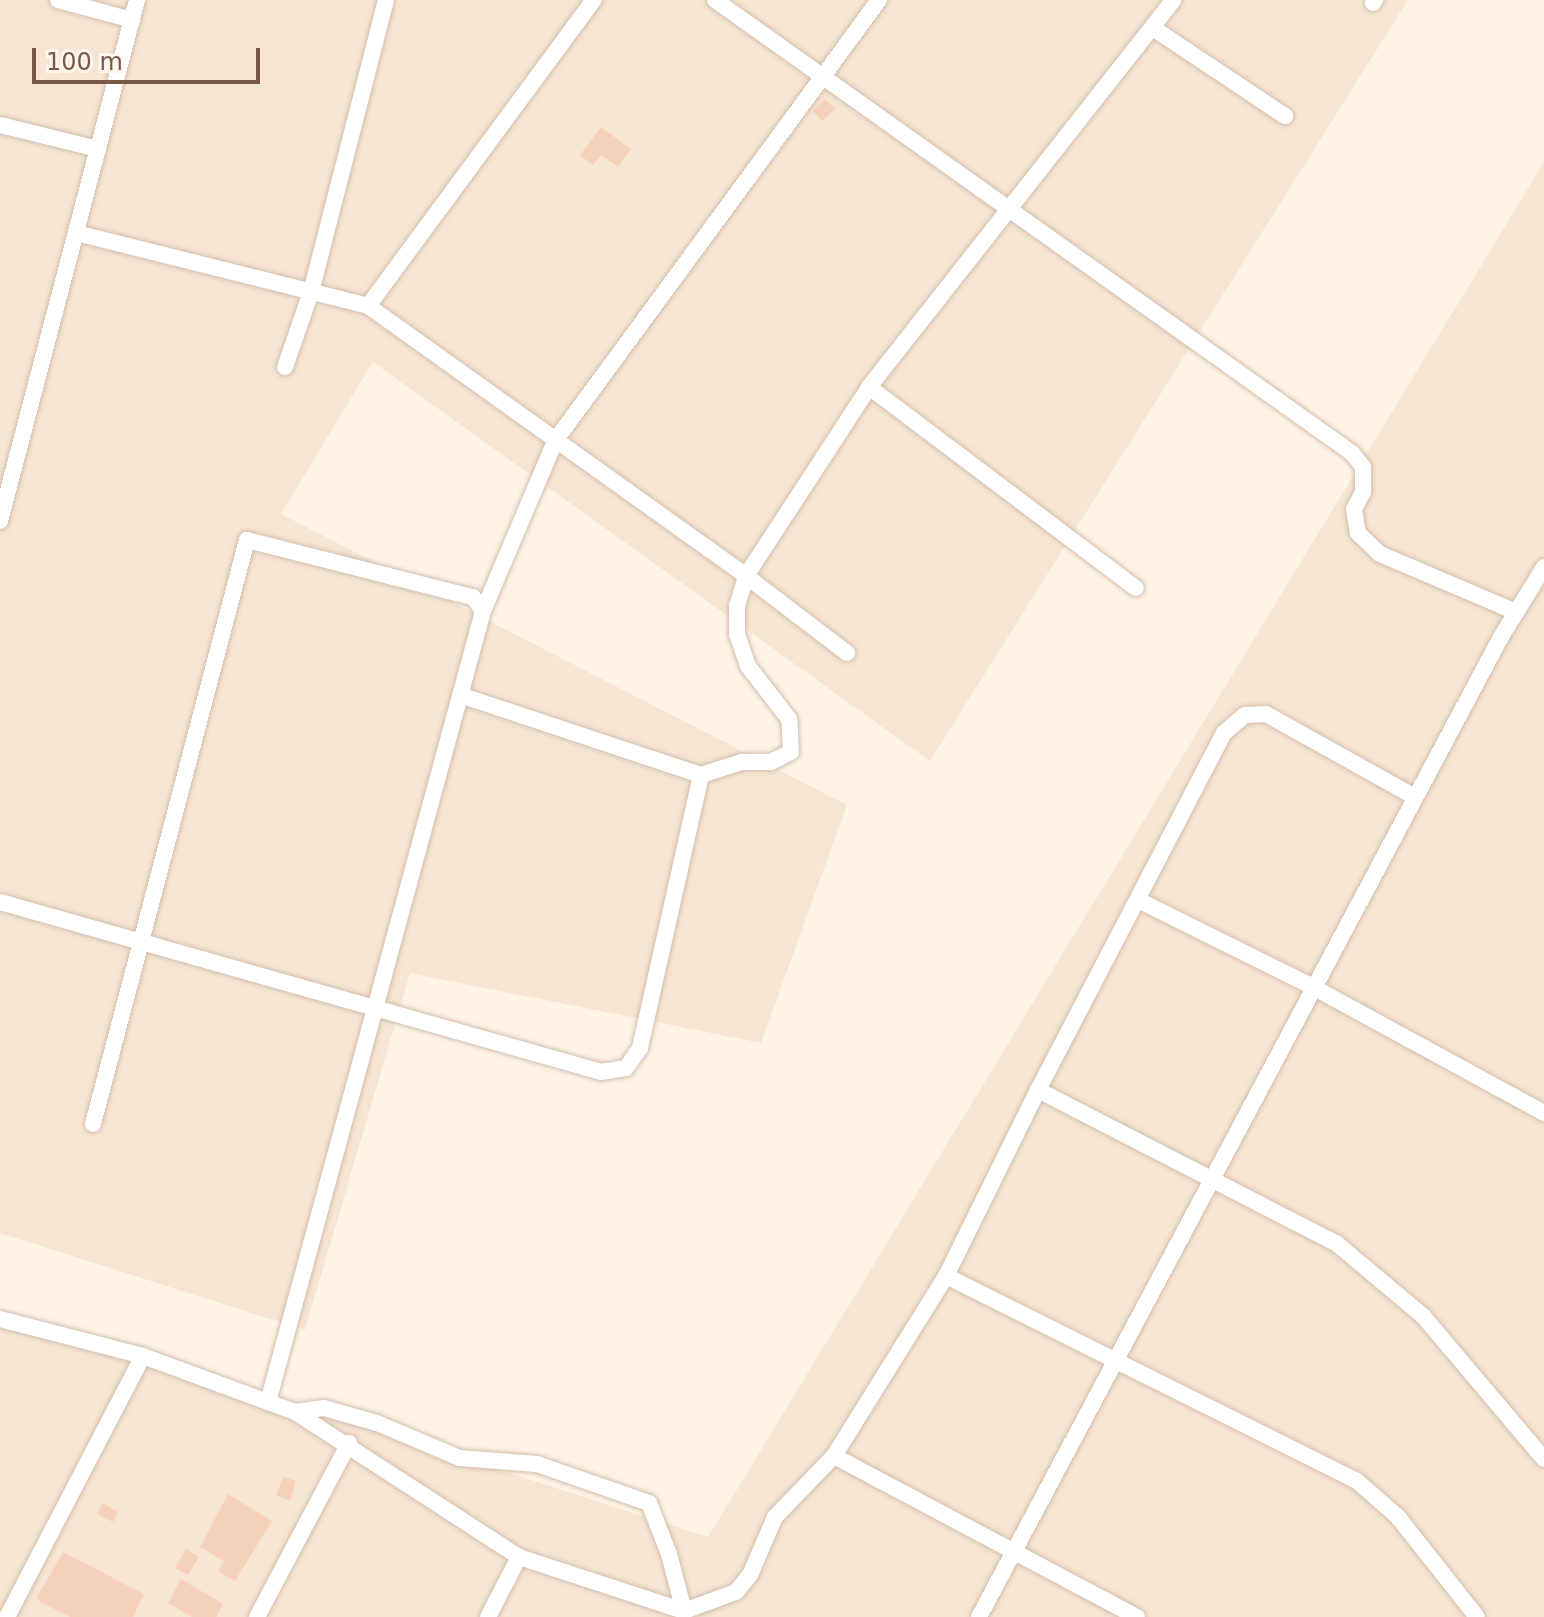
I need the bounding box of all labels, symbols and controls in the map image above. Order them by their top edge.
scale bar [36,32,264,82]
text: 100 m [46,48,123,76]

